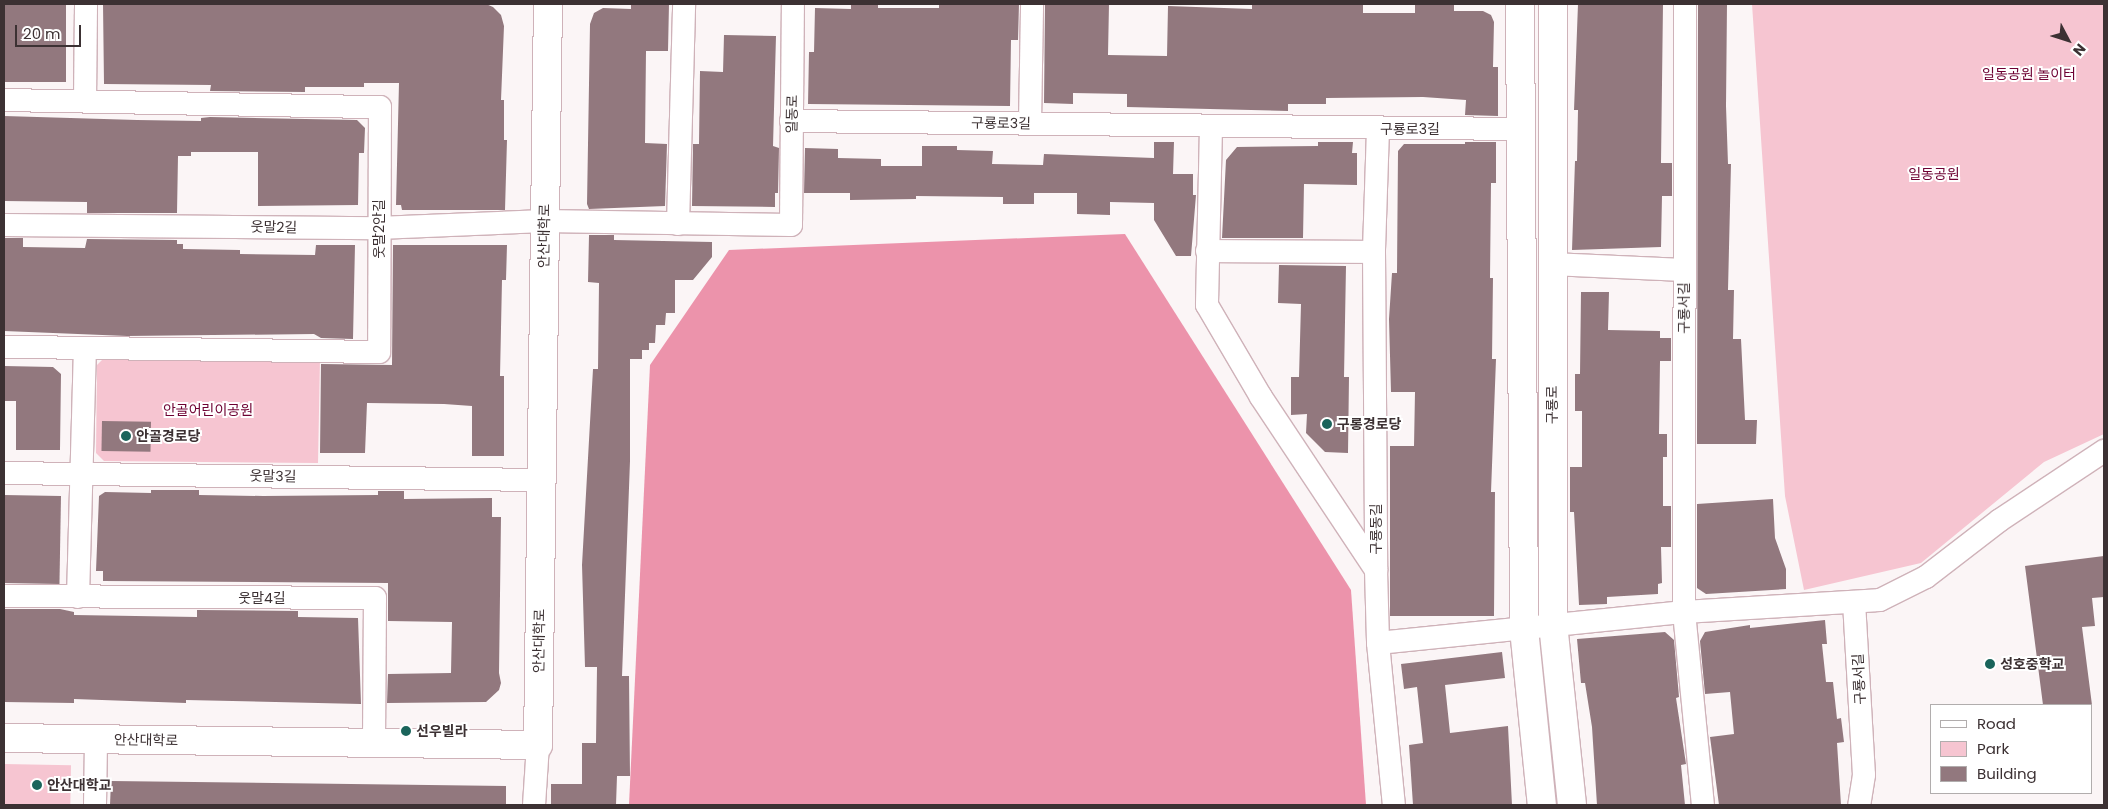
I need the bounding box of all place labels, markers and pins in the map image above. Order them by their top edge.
place label: 구롱경로당 [1337,416,1401,432]
marker: 구롱경로당 [1321,418,1333,430]
place label: 안골경로당 [136,428,200,444]
marker: 안골경로당 [120,430,132,442]
place label: 성호중학교 [2000,656,2064,672]
marker: 성호중학교 [1984,658,1996,670]
place label: 선우빌라 [416,723,468,739]
marker: 선우빌라 [400,725,412,737]
place label: 안산대학교 [47,777,111,793]
marker: 안산대학교 [31,779,43,791]

